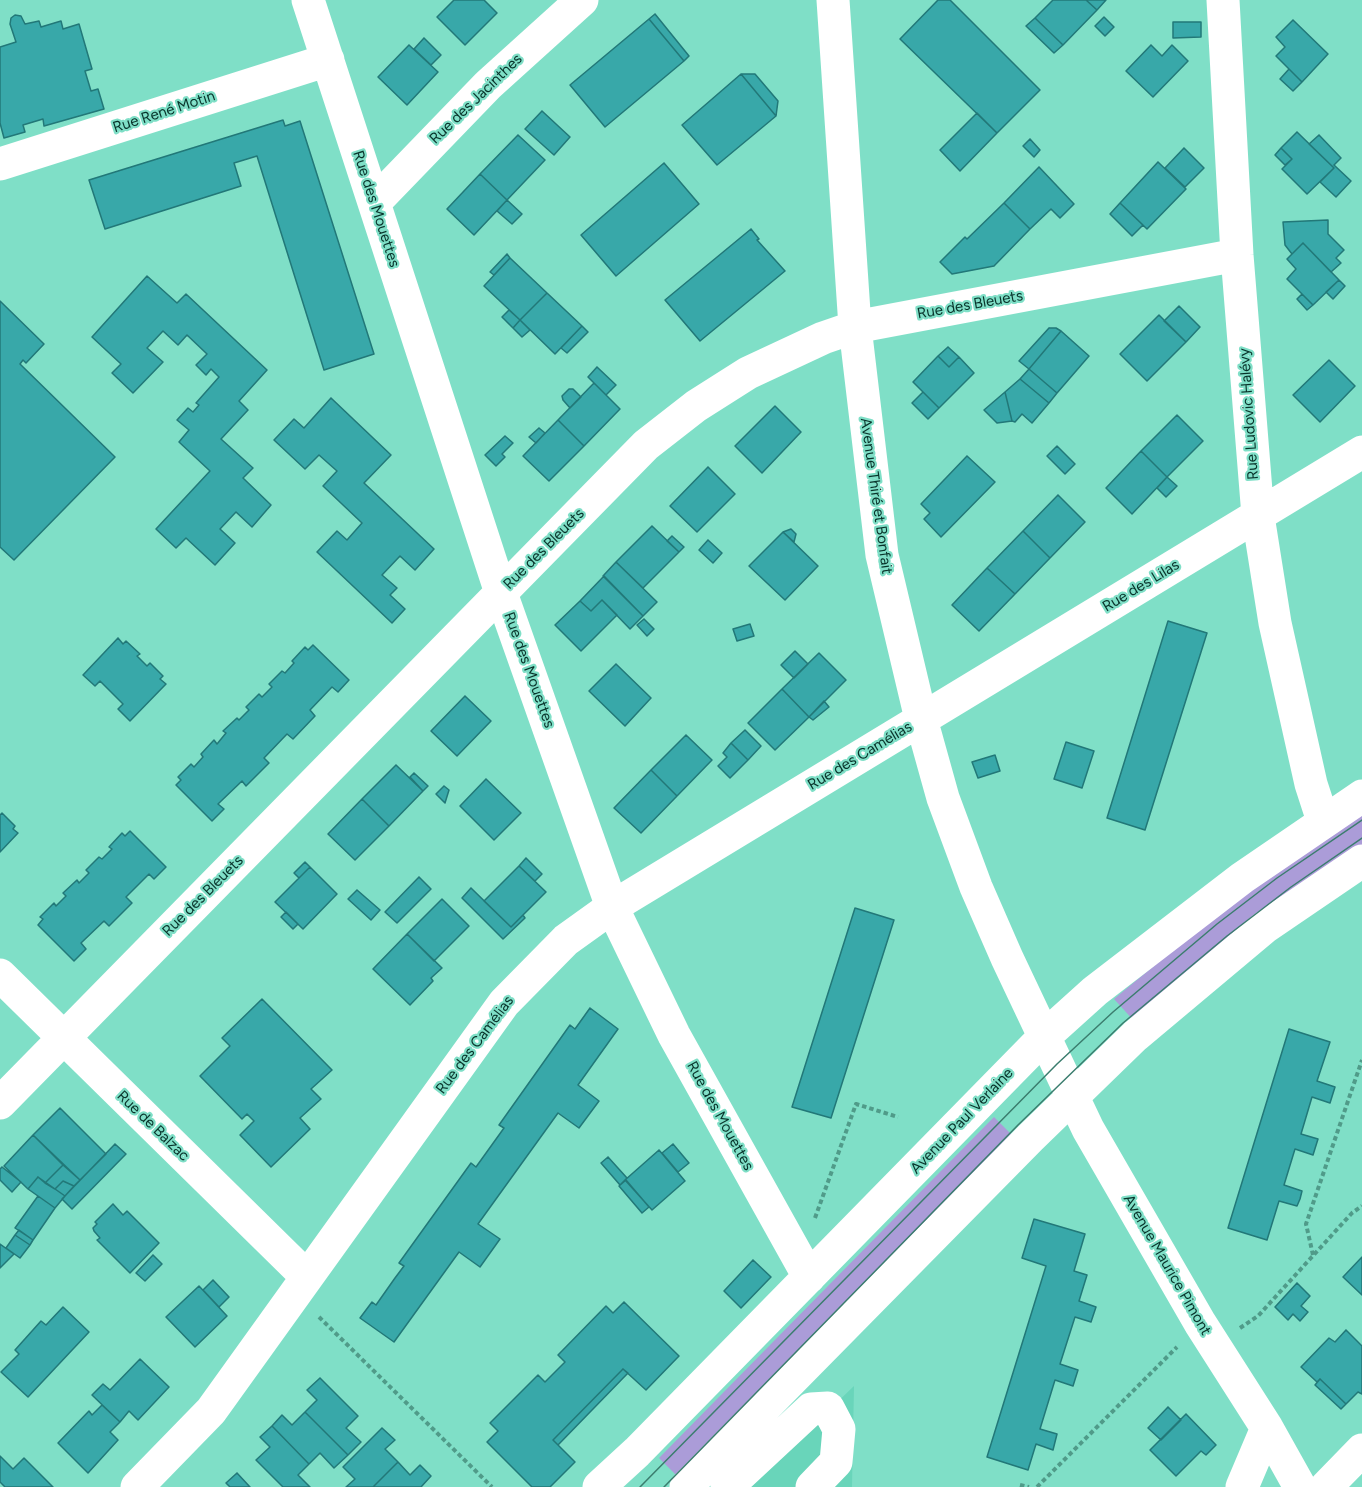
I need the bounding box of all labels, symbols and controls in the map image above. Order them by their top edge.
street label: Rue des Jacinthes [426,50,526,148]
street label: Rue René Motin [111,87,217,137]
street label: Rue des Mouettes [349,148,403,270]
street label: Rue des Bleuets [916,287,1024,323]
street label: Rue Ludovic Halévy [1235,347,1263,481]
street label: Avenue Thiré et Bonfait [856,417,896,575]
street label: Rue des Bleuets [500,505,588,593]
street label: Rue des Lilas [1099,556,1183,616]
street label: Rue des Mouettes [500,610,558,730]
street label: Rue des Camélias [805,718,915,794]
street label: Rue des Bleuets [159,852,247,940]
street label: Rue des Camélias [432,992,518,1098]
street label: Rue des Mouettes [683,1058,757,1174]
street label: Avenue Paul Verlaine [907,1064,1017,1178]
street label: Rue de Balzac [113,1087,193,1165]
street label: Avenue Maurice Pimont [1119,1191,1215,1339]

